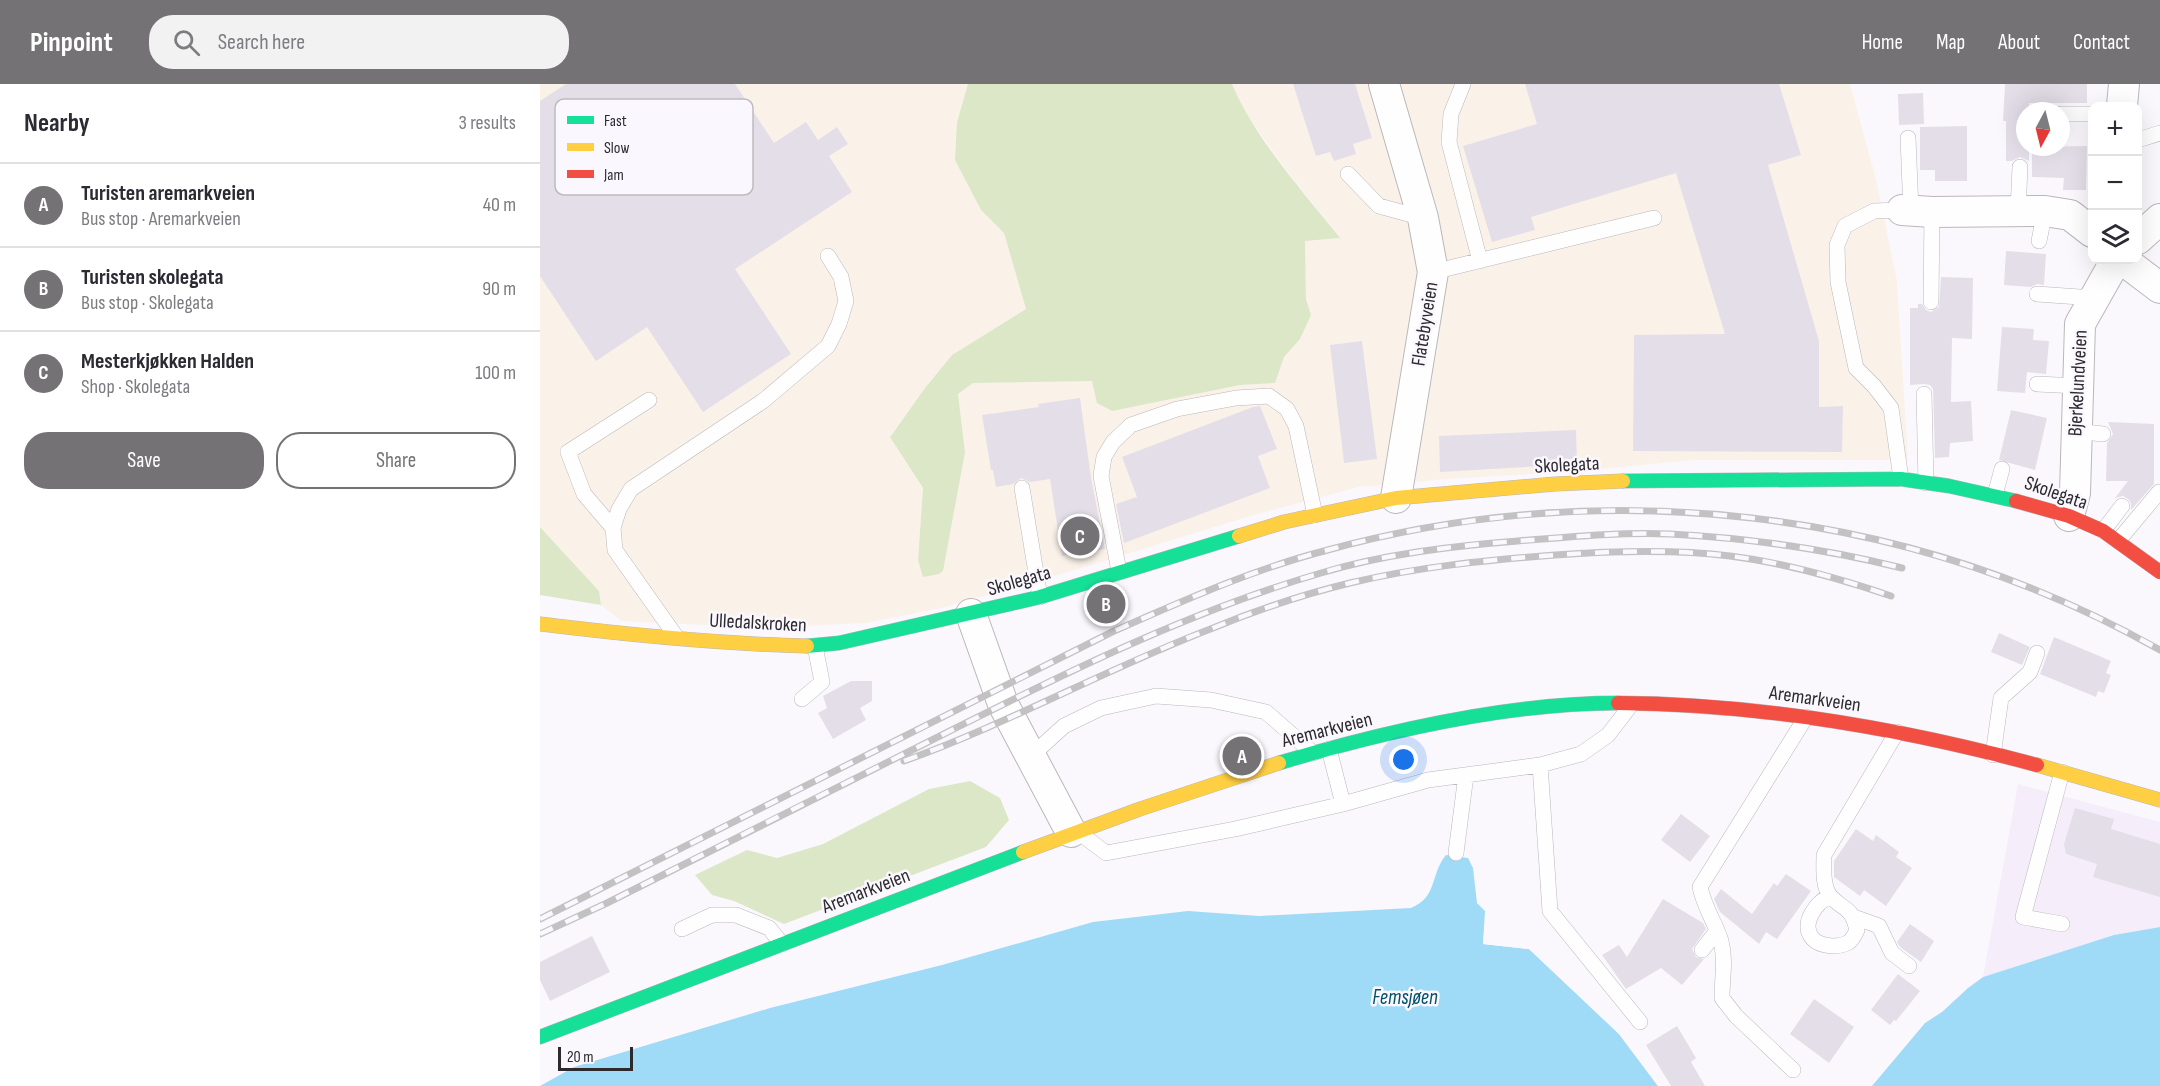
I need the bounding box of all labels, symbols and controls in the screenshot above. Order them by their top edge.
search box [149,15,569,69]
text: Pinpoint [30,26,113,59]
icon: search [170,26,203,59]
text: Search here [218,29,305,56]
text: Home [1862,30,1903,55]
text: Map [1936,30,1965,55]
text: About [1998,30,2040,55]
text: Contact [2073,30,2130,55]
legend [555,99,753,195]
north arrow [2016,102,2070,156]
map controls [2088,102,2142,264]
button: + [2088,102,2142,156]
text: Nearby [24,108,90,139]
text: 3 results [459,111,516,135]
text: Fast [604,112,627,131]
text: Slow [604,139,629,158]
button: − [2088,156,2142,210]
text: Jam [603,166,624,185]
text: Turisten aremarkveien [81,180,255,207]
text: A [39,193,48,217]
text: 40 m [483,193,516,217]
text: Bus stop · Aremarkveien [81,207,241,231]
button: layers [2088,210,2142,264]
text: Turisten skolegata [81,264,224,291]
text: B [39,277,48,301]
text: 90 m [482,277,516,301]
street label: Flatebyveien [1407,280,1443,368]
text: Bus stop · Skolegata [81,291,214,315]
street label: Bjerkelundveien [2063,329,2093,437]
text: Mesterkjøkken Halden [81,348,254,375]
text: C [38,361,49,385]
text: 100 m [475,361,516,385]
text: Shop · Skolegata [81,375,190,399]
button: Save [24,432,264,489]
button: Share [276,432,516,489]
street label: Skolegata [1534,451,1600,479]
street label: Skolegata [2021,471,2091,515]
pin: C [1060,514,1100,558]
street label: Skolegata [984,560,1054,602]
pin: B [1086,582,1126,626]
street label: Ulledalskroken [709,608,807,638]
street label: Aremarkveien [1767,681,1862,717]
street label: Aremarkveien [1278,707,1375,753]
pin: A [1222,734,1262,778]
your location [1389,745,1418,774]
street label: Aremarkveien [818,863,913,919]
water label: Femsjøen [1372,985,1438,1010]
scale bar [558,1044,633,1072]
text: 20 m [567,1048,594,1067]

